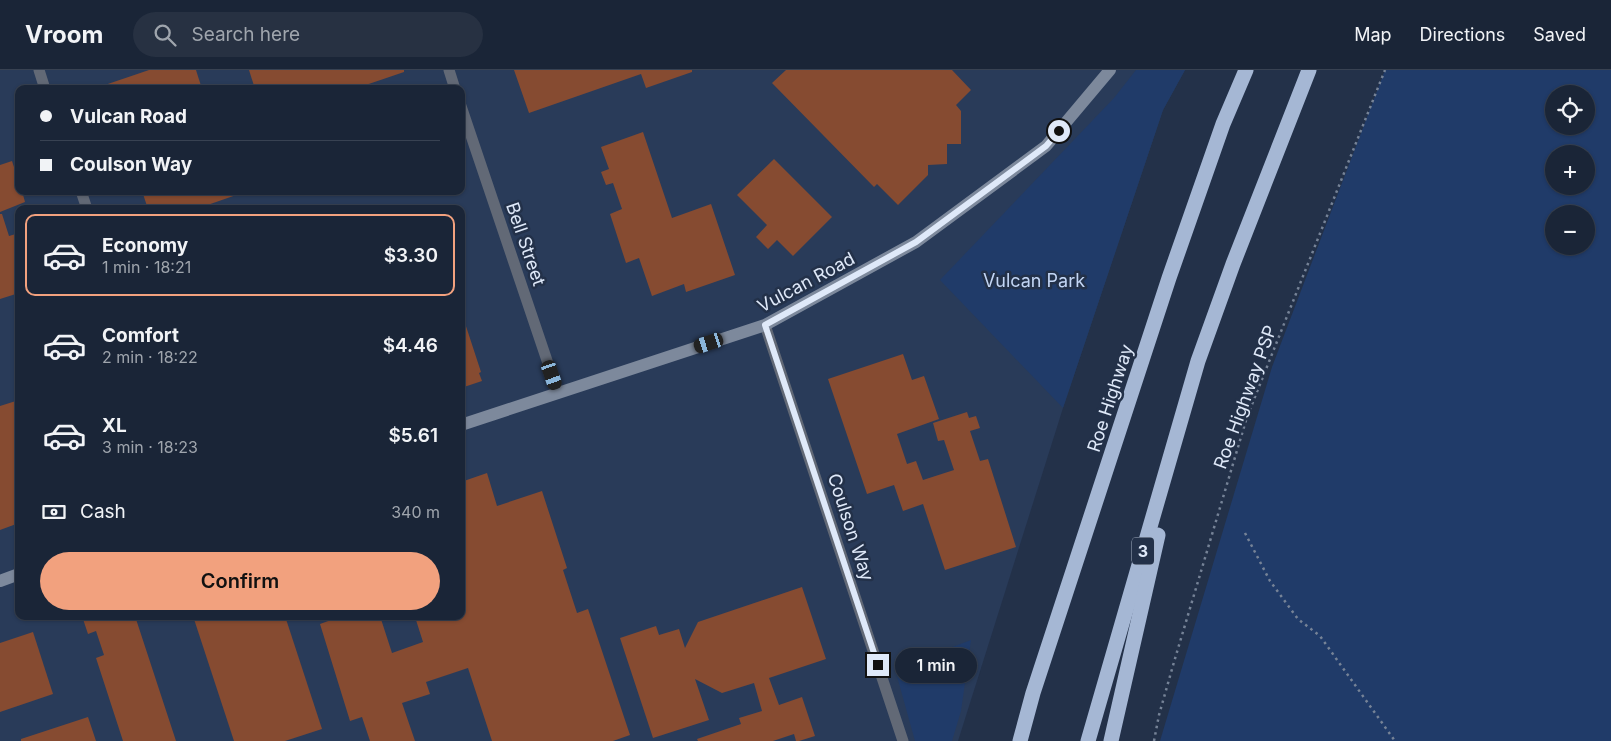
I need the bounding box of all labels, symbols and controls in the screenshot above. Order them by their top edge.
search box [133,12,483,57]
text: Vroom [25,20,103,49]
icon: search [151,21,179,49]
text: Search here [191,23,300,46]
text: Map [1354,24,1392,45]
text: Directions [1420,24,1505,45]
text: Saved [1533,24,1586,45]
map controls [1545,85,1595,255]
button: locate [1545,85,1595,135]
text: Vulcan Road [70,105,187,128]
route start [1048,120,1070,142]
button: + [1545,145,1595,195]
text: Coulson Way [70,153,192,176]
street label: Bell Street [502,200,550,289]
button: − [1545,205,1595,255]
icon: car [42,233,87,278]
text: Economy [102,234,188,257]
text: $3.30 [384,244,438,267]
street label: Vulcan Road [754,248,858,316]
text: 1 min · 18:21 [102,257,191,277]
park label: Vulcan Park [983,270,1085,291]
street label: Roe Highway PSP [1209,322,1281,472]
icon: car [42,323,87,368]
text: Comfort [102,324,179,347]
car [692,331,725,355]
text: $4.46 [383,334,438,357]
street label: Roe Highway [1083,342,1137,454]
text: 2 min · 18:22 [102,347,198,367]
car [540,358,563,392]
icon: car [42,413,87,458]
text: XL [102,414,127,437]
text: $5.61 [388,424,438,447]
text: 3 min · 18:23 [102,437,198,457]
street label: Coulson Way [824,471,878,583]
icon: cash [40,498,68,526]
text: Cash [80,500,126,523]
text: 340 m [391,502,440,522]
road number: 3 [1132,538,1154,564]
button: Confirm [40,552,440,610]
callout: 1 min [896,648,978,682]
route end [867,654,889,676]
text: 1 min [916,655,956,675]

